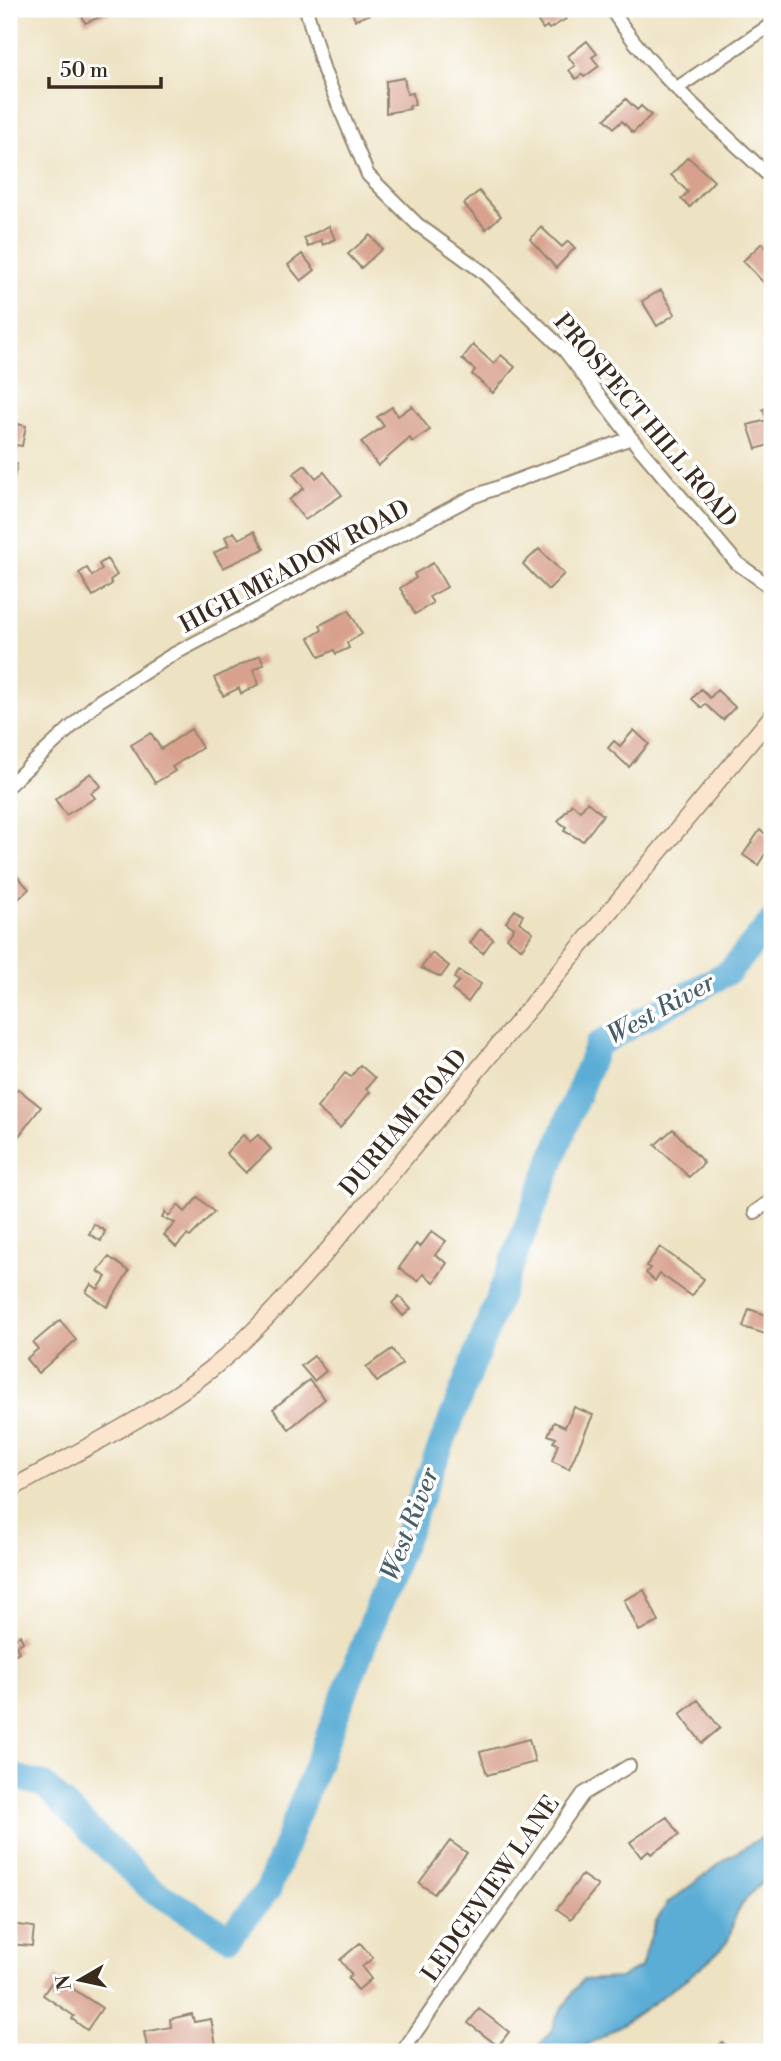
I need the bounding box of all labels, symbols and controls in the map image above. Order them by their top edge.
scale bar [49,46,161,90]
text: 50 m [60,58,108,84]
street label: PROSPECT HILL ROAD [547,308,743,534]
street label: HIGH MEADOW ROAD [175,494,415,640]
water label: West River [601,966,721,1052]
street label: DURHAM ROAD [334,1043,474,1203]
water label: West River [374,1462,446,1585]
street label: LEDGEVIEW LANE [415,1790,567,1988]
north arrow [46,1946,116,2016]
text: N [51,1973,77,1992]

